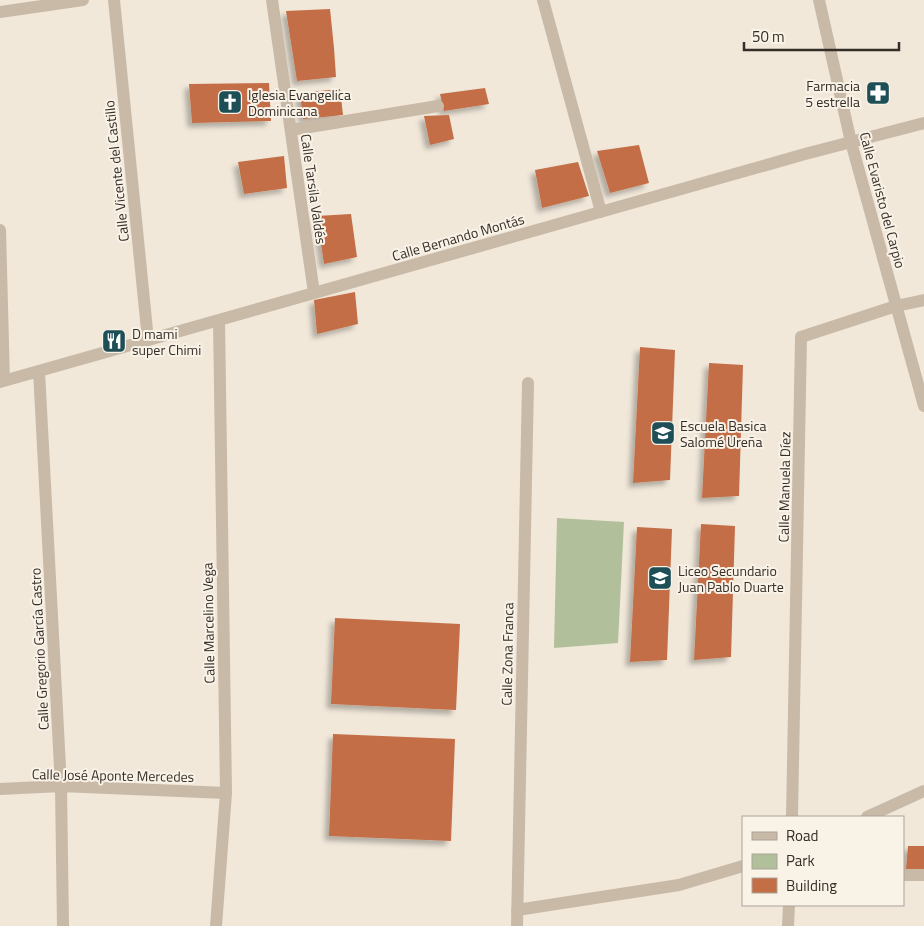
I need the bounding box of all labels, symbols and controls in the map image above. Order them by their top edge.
scale bar [744,20,899,52]
text: 50 m [752,25,785,48]
place label: Farmacia 5 estrella [805,75,860,112]
pharmacy icon: Farmacia 5 estrella [865,80,891,106]
place label: Iglesia Evangelica Dominicana [248,84,351,121]
church icon: Iglesia Evangelica Dominicana [217,89,243,115]
street label: Calle Vicente del Castillo [98,99,134,243]
street label: Calle Evaristo del Carpio [855,129,911,271]
street label: Calle Tarsila Valdés [296,133,332,245]
street label: Calle Bernando Montás [389,208,527,266]
place label: D mami super Chimi [132,323,201,360]
restaurant icon: D mami super Chimi [101,328,127,354]
place label: Escuela Basica Salomé Ureña [680,415,767,452]
school or university icon: Escuela Basica Salomé Ureña [650,420,676,446]
street label: Calle Manuela Díez [773,431,795,543]
place label: Liceo Secundario Juan Pablo Duarte [678,560,784,597]
street label: Calle Marcelino Vega [196,562,220,684]
school or university icon: Liceo Secundario Juan Pablo Duarte [647,565,673,591]
street label: Calle Gregorio García Castro [24,567,54,731]
street label: Calle Zona Franca [496,602,518,706]
street label: Calle José Aponte Mercedes [32,763,194,787]
legend [742,816,904,906]
text: Road [786,824,818,847]
text: Park [786,849,815,872]
text: Building [786,874,837,897]

